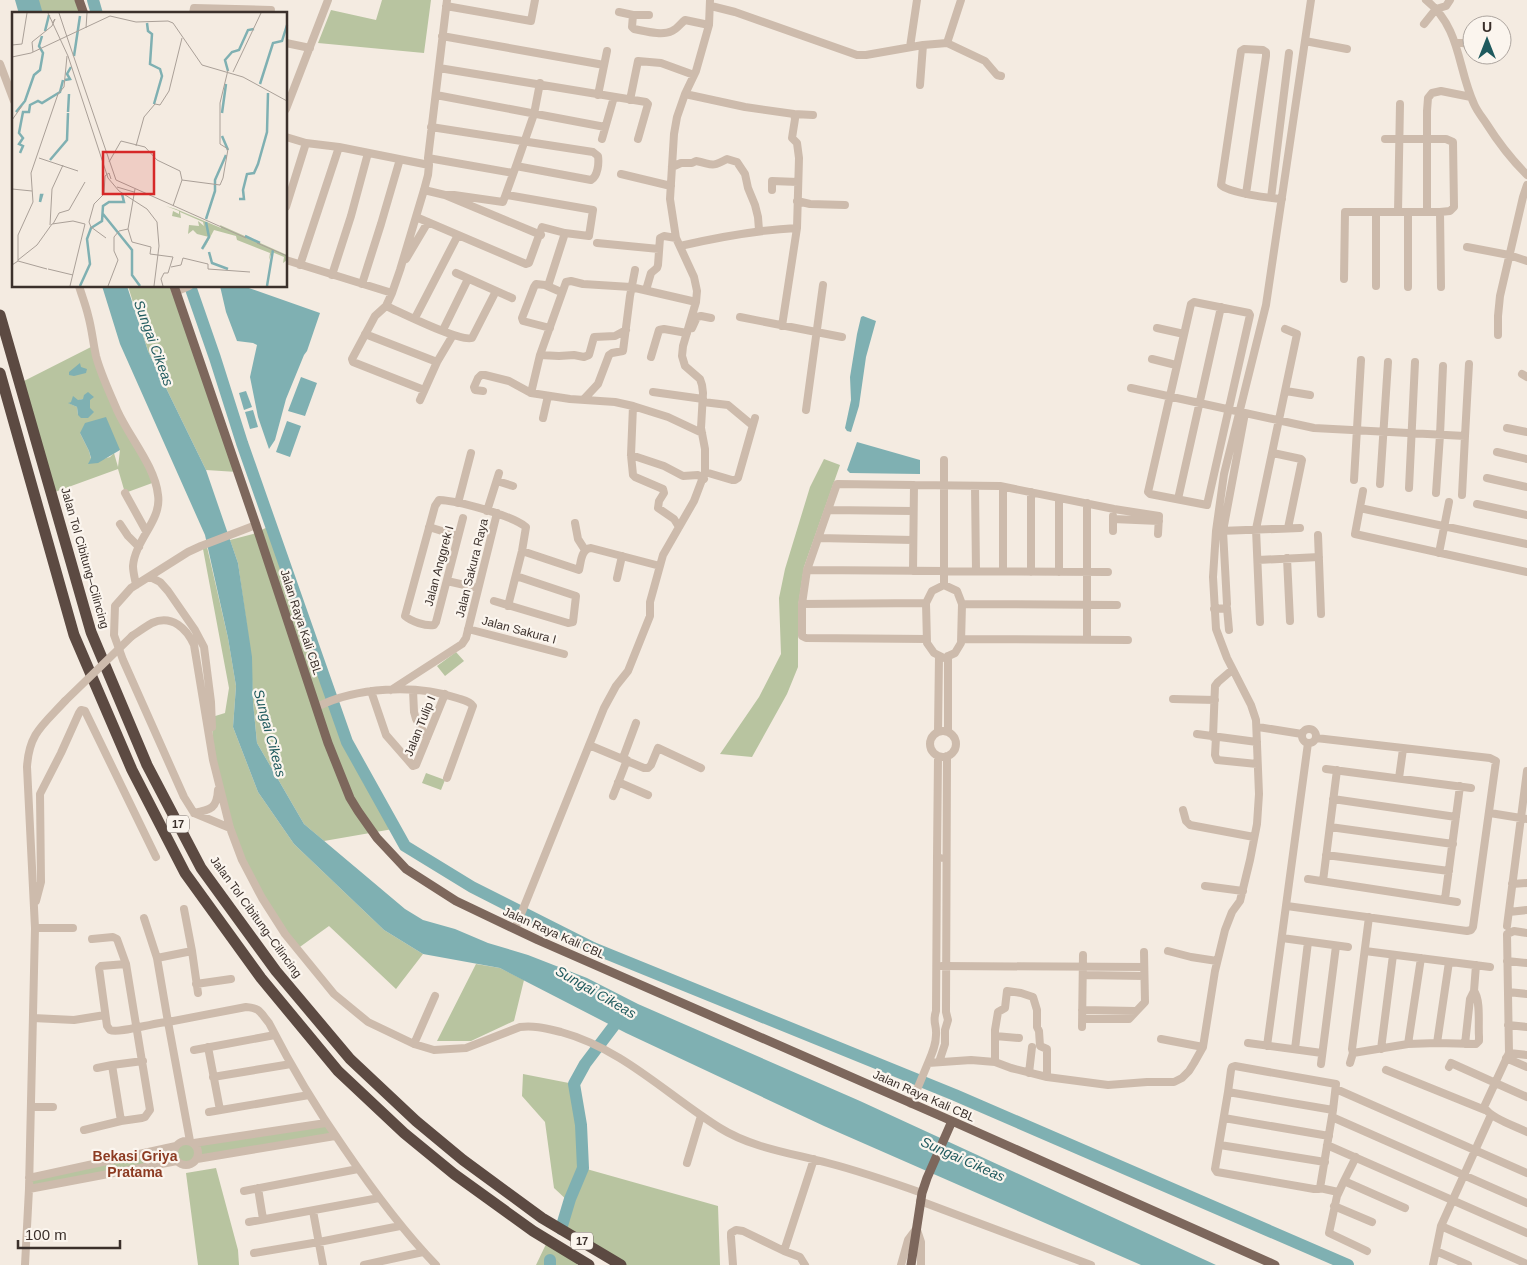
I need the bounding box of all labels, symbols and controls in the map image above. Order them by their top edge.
inset map [12,12,288,288]
north arrow [1462,15,1512,65]
text: U [1482,19,1492,35]
water label: Sungai Cikeas [131,298,177,388]
street label: Jalan Tol Cibitung–Cilincing [58,486,112,630]
street label: Jalan Sakura Raya [453,517,491,619]
street label: Jalan Anggrek I [422,524,456,608]
street label: Jalan Raya Kali CBL [277,567,325,677]
street label: Jalan Sakura I [480,613,558,647]
water label: Sungai Cikeas [251,687,289,779]
street label: Jalan Tulip I [402,694,438,758]
road number: 17 [167,816,189,832]
street label: Jalan Tol Cibitung–Cilincing [207,854,305,980]
street label: Jalan Raya Kali CBL [501,904,607,962]
water label: Sungai Cikeas [553,963,639,1021]
street label: Jalan Raya Kali CBL [871,1067,977,1125]
water label: Sungai Cikeas [919,1133,1007,1185]
district label: Bekasi Griya Pratama [93,1148,178,1180]
scale bar [18,1218,120,1250]
text: 100 m [25,1226,67,1243]
road number: 17 [571,1232,593,1250]

